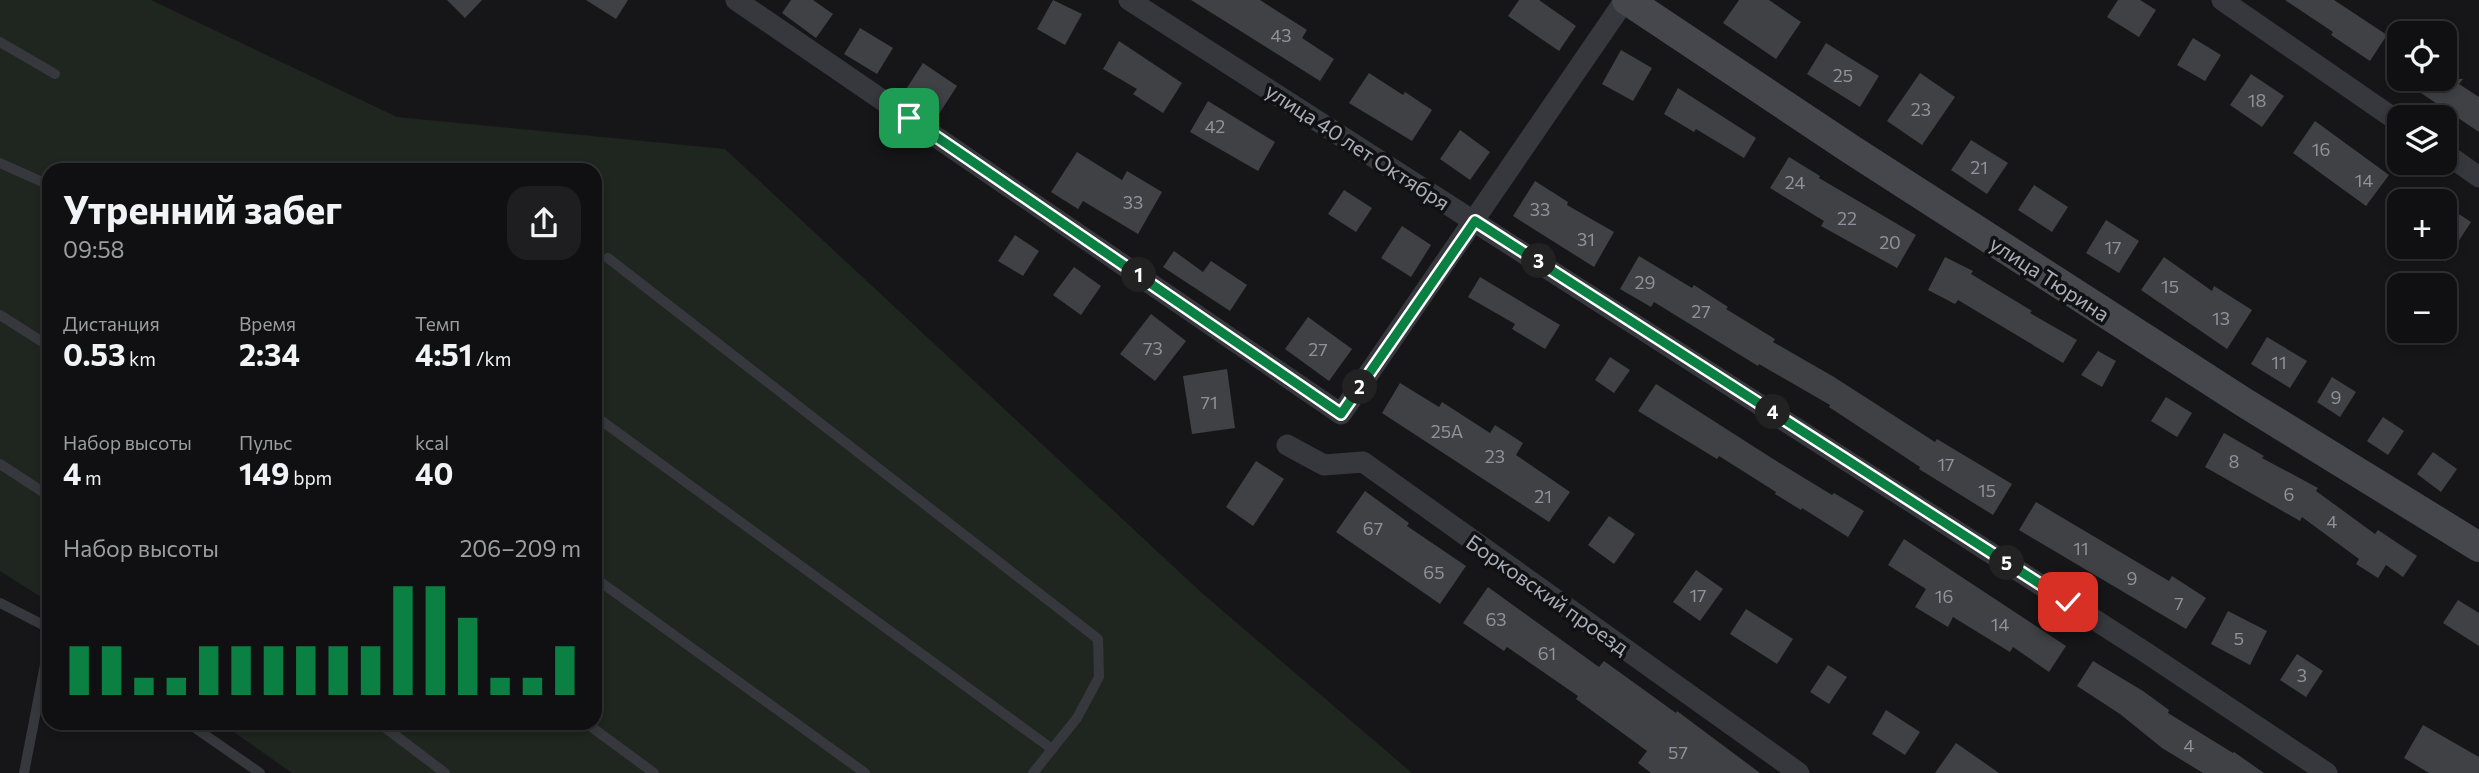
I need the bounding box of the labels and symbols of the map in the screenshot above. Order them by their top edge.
house number: 43 [1270,24,1292,46]
house number: 25 [1833,64,1853,86]
street label: улица 40 лет Октября [1261,77,1455,215]
pin [879,88,939,148]
house number: 18 [2248,89,2266,111]
house number: 23 [1911,98,1931,120]
house number: 42 [1205,115,1225,137]
house number: 16 [2312,138,2330,160]
house number: 21 [1970,156,1988,178]
house number: 14 [2355,169,2373,191]
house number: 24 [1785,171,1805,193]
house number: 33 [1123,191,1143,213]
house number: 33 [1530,198,1550,220]
house number: 22 [1837,207,1857,229]
house number: 31 [1577,228,1595,250]
street label: улица Тюрина [1986,230,2114,326]
house number: 20 [1879,231,1901,253]
house number: 17 [2104,236,2122,258]
pin: 3 [1522,244,1556,278]
pin: 1 [1122,258,1156,292]
house number: 29 [1635,271,1655,293]
house number: 15 [2161,275,2179,297]
house number: 27 [1691,300,1711,322]
house number: 13 [2212,307,2230,329]
house number: 73 [1143,337,1163,359]
house number: 27 [1308,338,1328,360]
house number: 11 [2271,351,2287,373]
pin: 2 [1342,370,1378,404]
house number: 9 [2331,386,2341,408]
house number: 71 [1200,391,1218,413]
pin: 4 [1756,394,1790,430]
house number: 25А [1431,420,1463,442]
house number: 23 [1485,445,1505,467]
house number: 8 [2229,450,2240,472]
house number: 17 [1937,453,1955,475]
house number: 15 [1978,479,1996,501]
house number: 6 [2284,483,2294,505]
house number: 21 [1534,485,1552,507]
house number: 4 [2327,510,2338,532]
house number: 67 [1363,517,1383,539]
street label: Борковский проезд [1462,529,1634,659]
house number: 11 [2073,537,2089,559]
pin: 5 [1990,546,2024,580]
house number: 65 [1423,561,1445,583]
house number: 9 [2127,567,2137,589]
pin [2038,572,2098,632]
house number: 17 [1689,584,1707,606]
house number: 16 [1935,585,1953,607]
house number: 7 [2174,592,2184,614]
house number: 63 [1485,608,1507,630]
house number: 14 [1991,613,2009,635]
house number: 5 [2234,627,2244,649]
house number: 61 [1538,642,1556,664]
house number: 3 [2297,664,2307,686]
house number: 4 [2184,734,2195,756]
house number: 57 [1668,741,1688,763]

